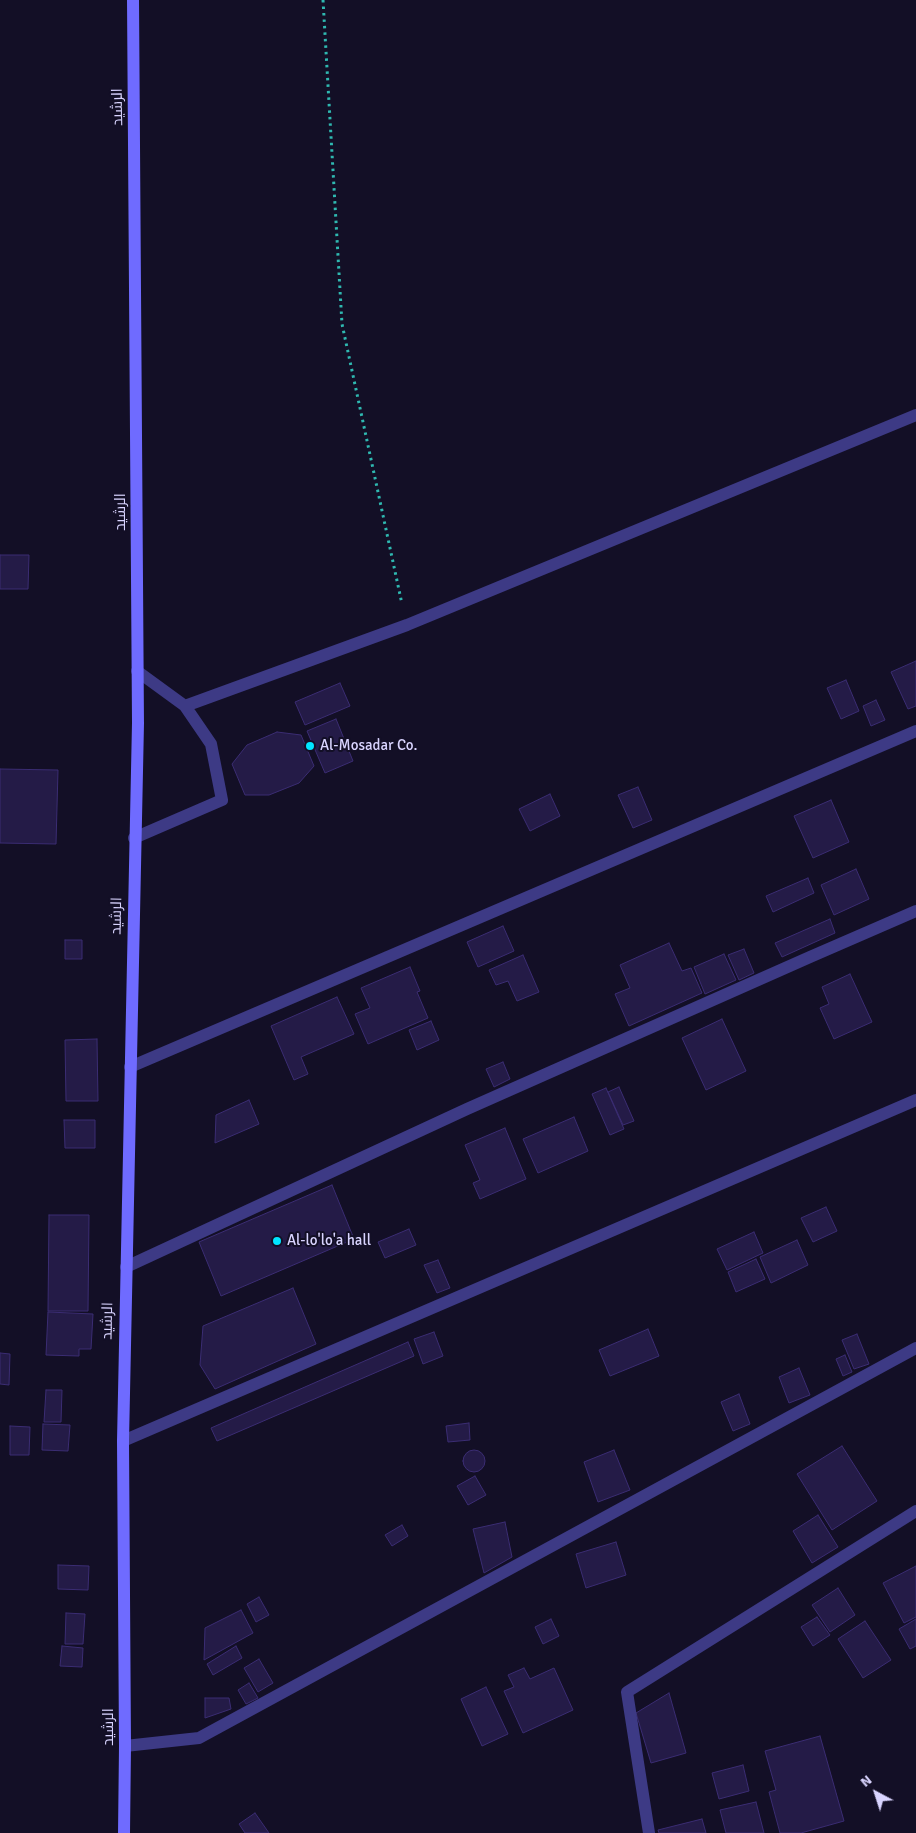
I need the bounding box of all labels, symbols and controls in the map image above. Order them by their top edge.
street label: الرشيد [109,88,127,126]
street label: الرشيد [112,493,130,531]
place label: Al-Mosadar Co. [320,737,417,755]
marker: Al-Mosadar Co. [304,740,316,752]
street label: الرشيد [108,897,126,935]
place label: Al-lo'lo'a hall [287,1232,371,1250]
marker: Al-lo'lo'a hall [271,1235,283,1247]
street label: الرشيد [99,1302,117,1340]
street label: الرشيد [100,1708,118,1746]
north arrow [851,1768,901,1818]
text: N [857,1771,875,1791]

